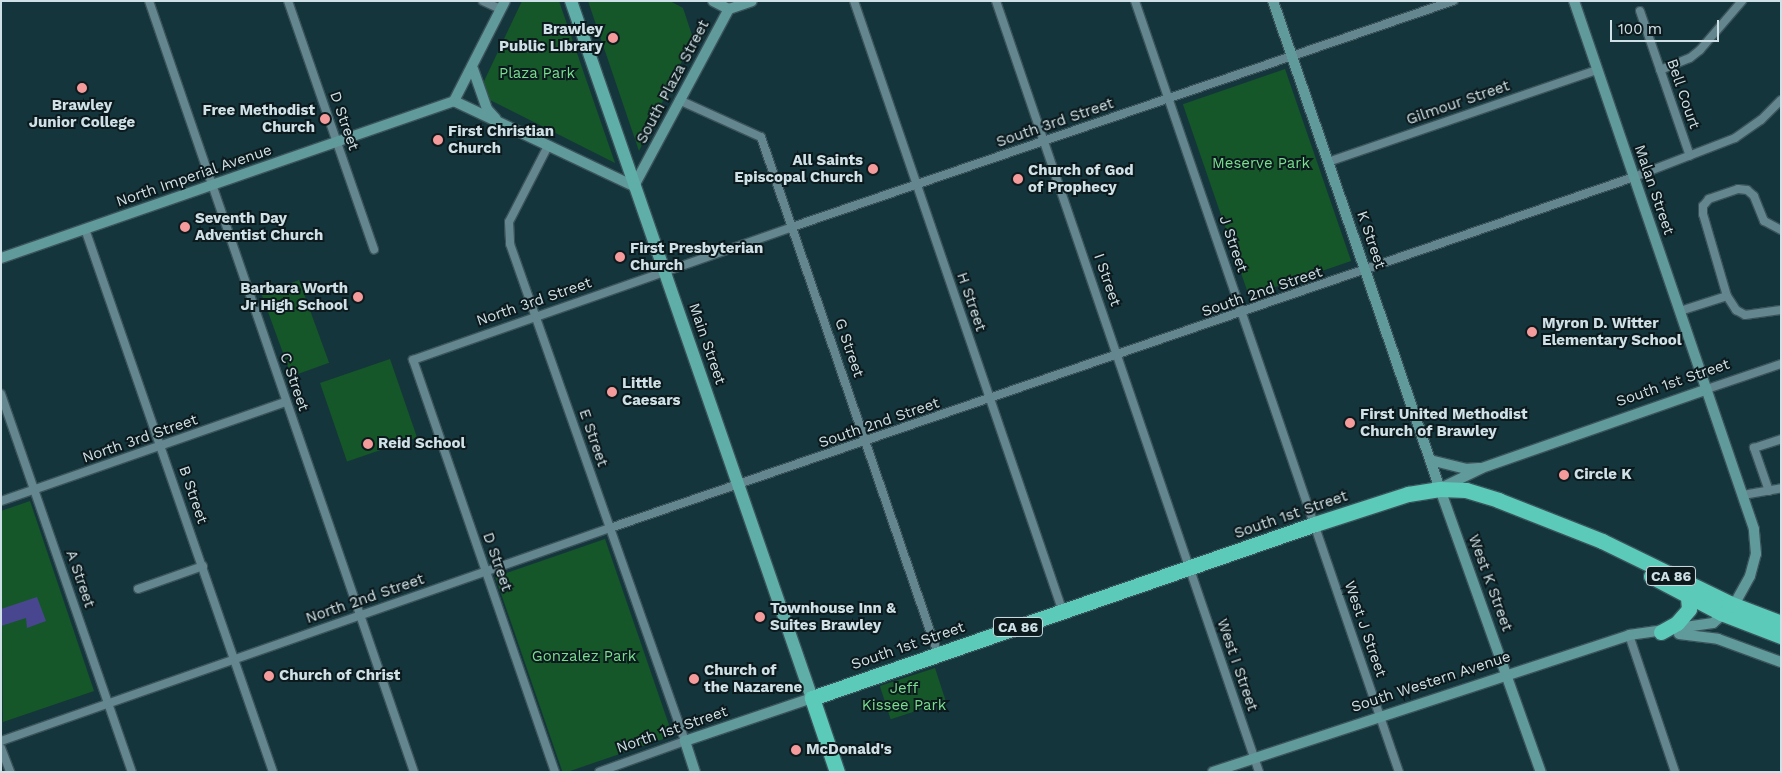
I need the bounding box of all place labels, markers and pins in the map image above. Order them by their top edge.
place label: Brawley Public LIbrary [499,20,603,55]
marker: Brawley Public LIbrary [607,32,619,44]
marker: Brawley Junior College [76,82,88,94]
place label: Brawley Junior College [29,96,135,131]
place label: Free Methodist Church [203,101,315,136]
marker: Free Methodist Church [319,113,331,125]
place label: First Christian Church [448,122,554,157]
marker: First Christian Church [432,134,444,146]
place label: All Saints Episcopal Church [734,151,863,186]
place label: Church of God of Prophecy [1028,161,1134,196]
marker: All Saints Episcopal Church [867,163,879,175]
marker: Church of God of Prophecy [1012,173,1024,185]
place label: Seventh Day Adventist Church [195,209,323,244]
marker: Seventh Day Adventist Church [179,221,191,233]
place label: First Presbyterian Church [630,239,763,274]
marker: First Presbyterian Church [614,251,626,263]
place label: Barbara Worth Jr High School [240,279,348,314]
marker: Barbara Worth Jr High School [352,291,364,303]
place label: Myron D. Witter Elementary School [1542,314,1682,349]
marker: Myron D. Witter Elementary School [1526,326,1538,338]
place label: Little Caesars [622,374,681,409]
marker: Little Caesars [606,386,618,398]
place label: First United Methodist Church of Brawley [1360,405,1527,440]
marker: First United Methodist Church of Brawley [1344,417,1356,429]
place label: Reid School [378,435,465,453]
marker: Reid School [362,438,374,450]
place label: Circle K [1574,466,1632,484]
marker: Circle K [1558,469,1570,481]
place label: Townhouse Inn & Suites Brawley [770,599,896,634]
marker: Townhouse Inn & Suites Brawley [754,611,766,623]
place label: Church of the Nazarene [704,661,802,696]
place label: Church of Christ [279,667,401,685]
marker: Church of Christ [263,670,275,682]
marker: Church of the Nazarene [688,673,700,685]
place label: McDonald's [806,741,892,759]
marker: McDonald's [790,744,802,756]

